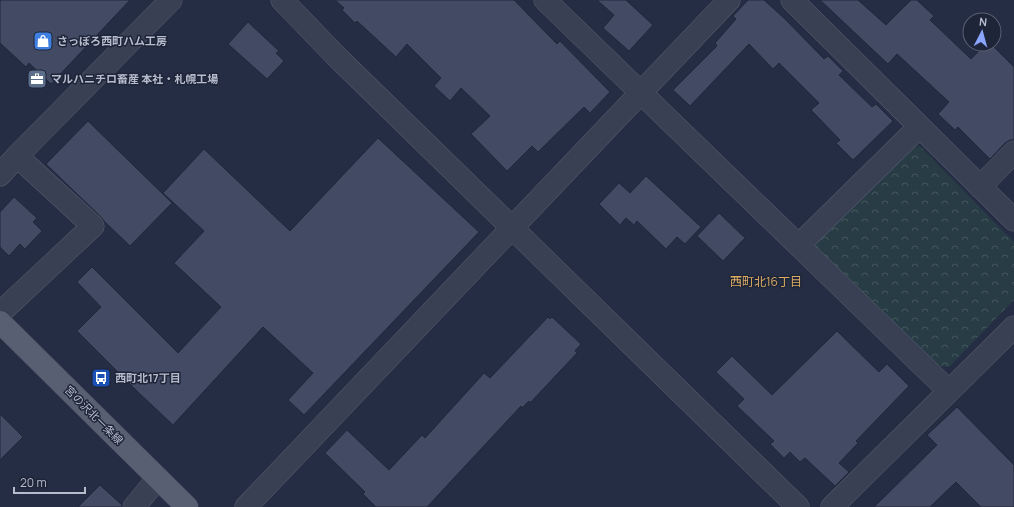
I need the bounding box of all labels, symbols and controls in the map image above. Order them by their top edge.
north arrow [962,12,1002,52]
text: N [978,14,988,29]
shop icon: さっぽろ西町ハム工房 [32,30,54,52]
place label: さっぽろ西町ハム工房 [57,33,167,48]
office icon: マルハニチロ畜産 本社・札幌工場 [26,68,48,90]
place label: マルハニチロ畜産 本社・札幌工場 [51,71,218,86]
district label: 西町北16丁目 [730,273,802,290]
bus stop icon: 西町北17丁目 [90,367,112,389]
place label: 西町北17丁目 [115,370,181,385]
street label: 宮の沢北一条線 [62,382,127,447]
scale bar [14,469,85,495]
text: 20 m [20,474,47,491]

